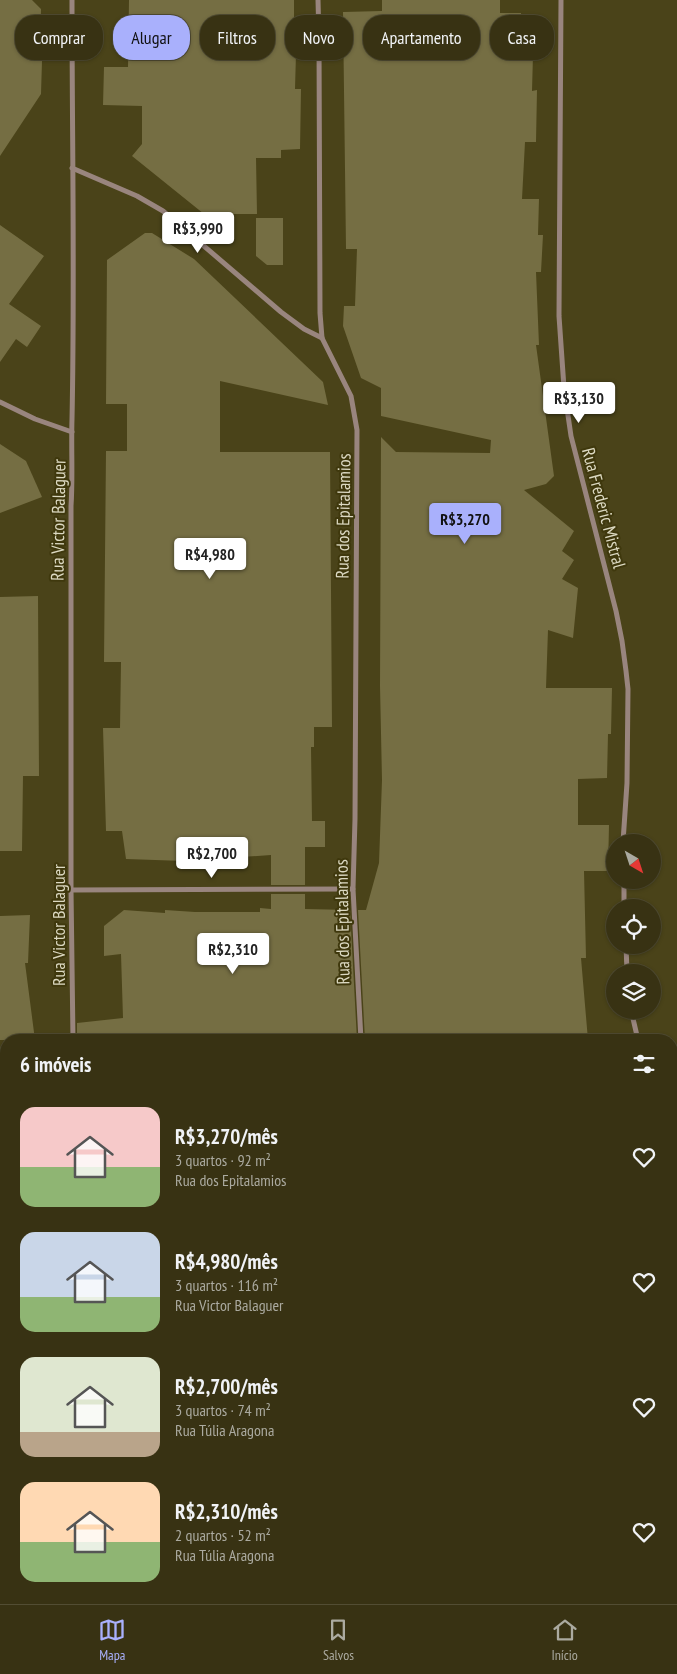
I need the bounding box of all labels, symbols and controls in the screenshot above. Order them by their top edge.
chip: Comprar [15,15,103,60]
chip: Alugar [113,15,190,60]
chip: Filtros [200,15,275,60]
chip: Novo [285,15,353,60]
chip: Apartamento [363,15,480,60]
chip: Casa [490,15,554,60]
pin: R$3,990 [152,212,244,254]
text: R$3,990 [173,218,223,238]
pin: R$3,130 [533,382,625,424]
text: R$3,130 [554,388,604,408]
street label: Rua Frederic Mistral [577,445,631,572]
street label: Rua dos Epitalamios [330,453,356,579]
street label: Rua Victor Balaguer [45,459,71,581]
pin: R$3,270 [419,502,511,545]
text: R$3,270 [440,509,490,529]
pin: R$4,980 [164,538,256,580]
text: R$4,980 [185,544,235,564]
north arrow [606,834,661,889]
map controls [606,834,661,1019]
pin: R$2,700 [166,836,258,879]
text: R$2,700 [187,843,237,863]
street label: Rua dos Epitalamios [329,859,355,985]
street label: Rua Victor Balaguer [47,864,70,986]
button: locate [606,899,661,954]
pin: R$2,310 [187,932,279,975]
text: R$2,310 [208,939,258,959]
button: layers [606,964,661,1019]
icon: filters [630,1050,658,1078]
text: 6 imóveis [20,1051,91,1078]
text: R$3,270/mês [175,1123,278,1150]
icon: home [60,1127,120,1187]
icon: heart [630,1143,658,1171]
text: 3 quartos · 92 m² [175,1150,271,1170]
text: Rua dos Epitalamios [175,1170,287,1190]
text: R$4,980/mês [175,1248,278,1275]
icon: home [60,1252,120,1312]
icon: heart [630,1268,658,1296]
text: 3 quartos · 116 m² [175,1275,278,1295]
text: Rua Victor Balaguer [175,1295,283,1315]
text: R$2,700/mês [175,1373,278,1400]
icon: home [60,1377,120,1437]
icon: heart [630,1393,658,1421]
text: 3 quartos · 74 m² [175,1400,271,1420]
text: Rua Túlia Aragona [175,1420,274,1440]
text: R$2,310/mês [175,1498,278,1525]
icon: home [60,1502,120,1562]
icon: heart [630,1518,658,1546]
text: 2 quartos · 52 m² [175,1525,271,1545]
text: Rua Túlia Aragona [175,1545,274,1565]
tab: Mapa [98,1616,126,1664]
tab: Salvos [323,1616,354,1664]
tab: Início [551,1616,579,1664]

